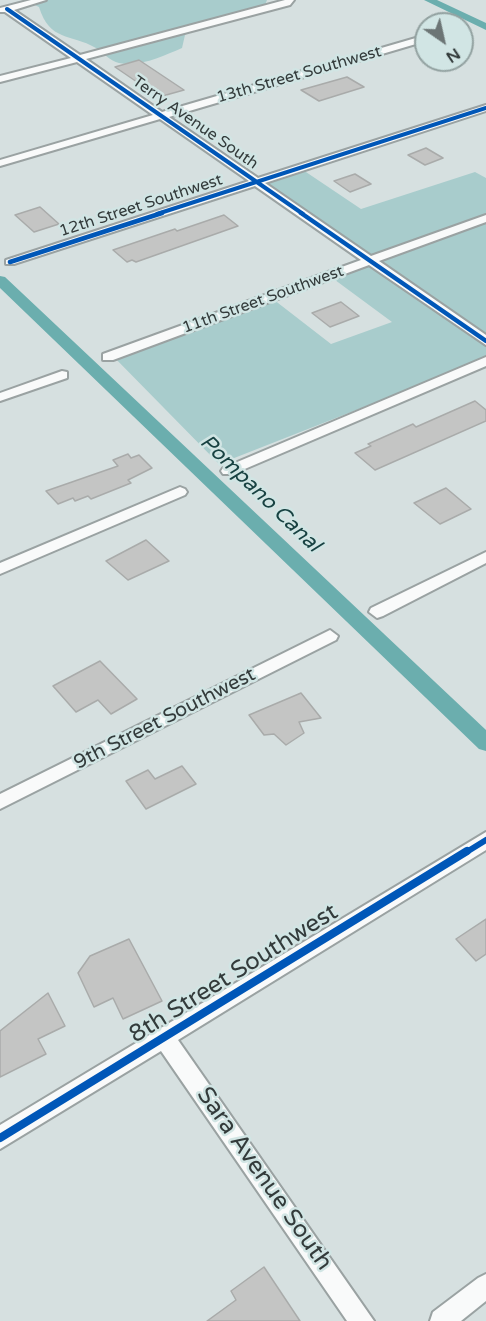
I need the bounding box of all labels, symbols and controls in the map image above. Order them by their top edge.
north arrow [414,12,474,72]
street label: 13th Street Southwest [214,42,384,108]
text: N [442,43,464,67]
street label: Terry Avenue South [128,72,262,174]
street label: 12th Street Southwest [57,171,225,241]
street label: 11th Street Southwest [180,262,346,338]
water label: Pompano Canal [194,430,326,558]
street label: 9th Street Southwest [70,663,260,775]
street label: 8th Street Southwest [124,898,344,1050]
street label: Sara Avenue South [190,1082,338,1276]

